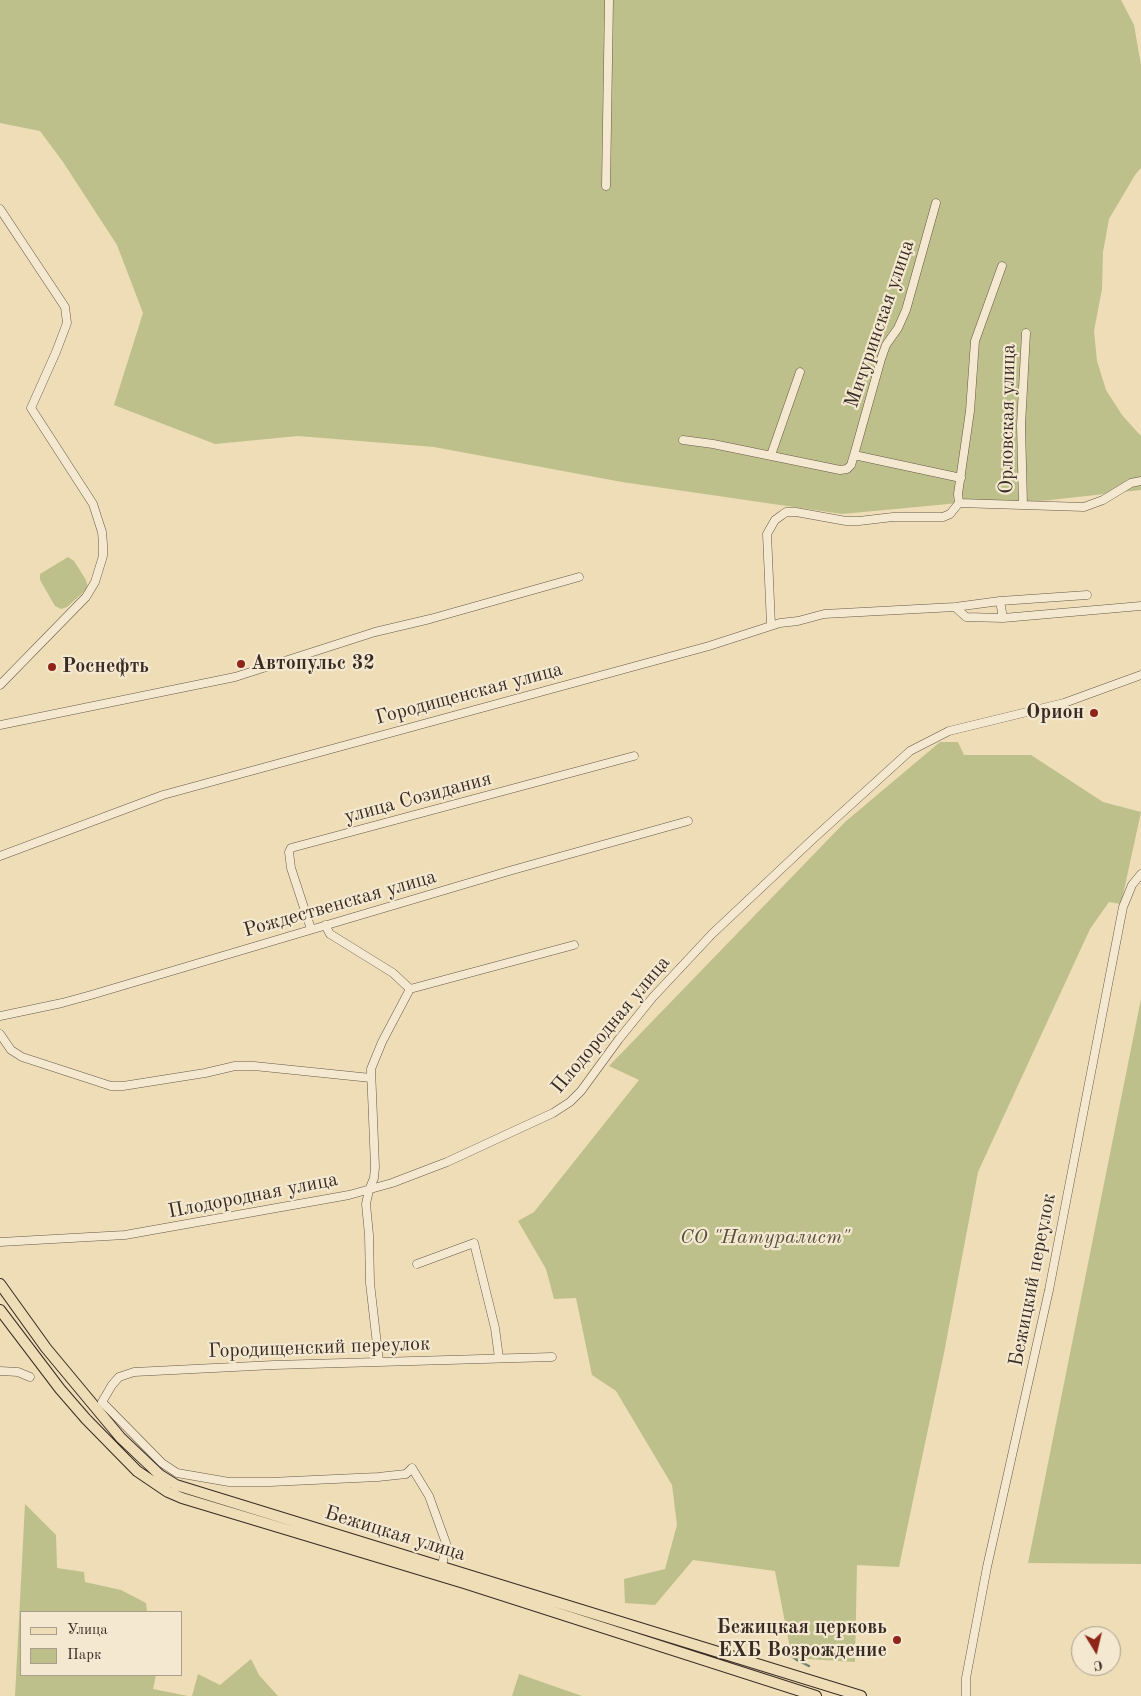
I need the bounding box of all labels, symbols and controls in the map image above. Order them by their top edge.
street label: Мичуринская улица [840,237,920,411]
street label: Орловская улица [995,344,1021,494]
place label: Автопульс 32 [251,652,375,676]
place label: Роснефть [62,655,149,679]
street label: Городищенская улица [373,657,565,731]
marker: Автопульс 32 [235,658,247,670]
marker: Роснефть [46,661,58,673]
place label: Орион [1026,701,1084,725]
marker: Орион [1088,707,1100,719]
street label: улица Созидания [342,767,494,829]
street label: Рождественская улица [241,865,439,943]
street label: Плодородная улица [546,951,676,1099]
street label: Плодородная улица [166,1168,340,1224]
street label: Бежицкий переулок [1004,1191,1062,1369]
park label: СО "Натуралист" [680,1226,850,1250]
street label: Городищенский переулок [208,1332,430,1364]
street label: Бежицкая улица [321,1501,469,1567]
legend [20,1611,182,1676]
place label: Бежицкая церковь ЕХБ Возрождение [717,1616,887,1663]
text: Улица [67,1623,108,1638]
north arrow [1071,1626,1121,1676]
marker: Бежицкая церковь ЕХБ Возрождение [891,1634,903,1646]
text: Парк [67,1648,102,1663]
text: С [1093,1657,1104,1672]

